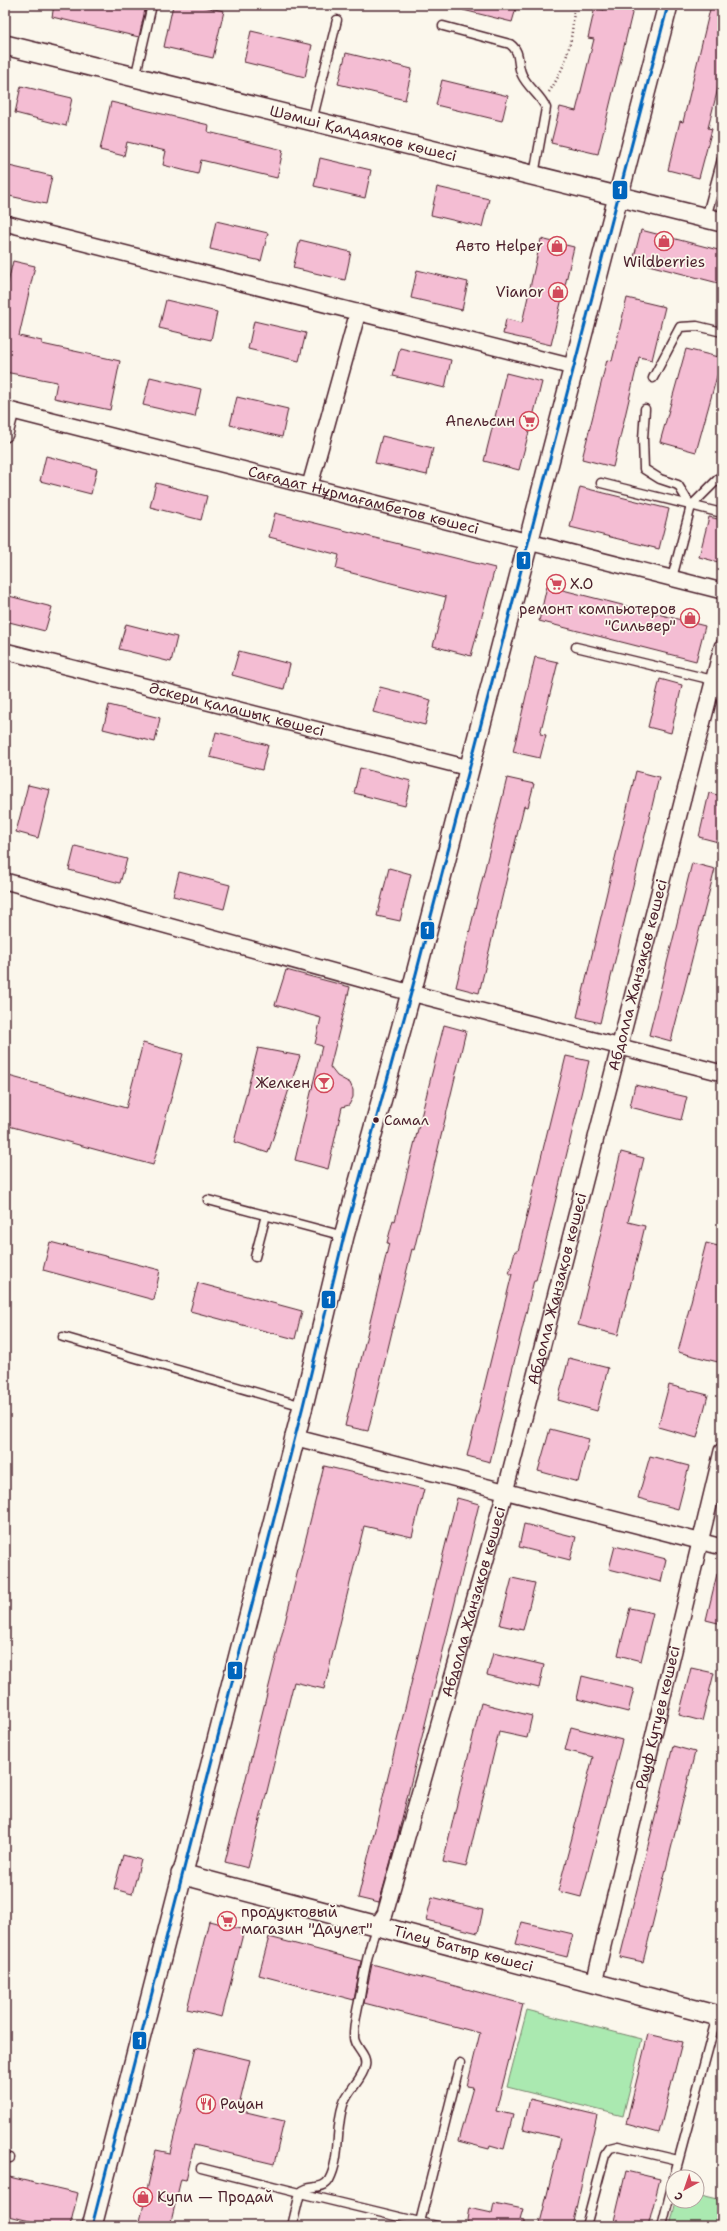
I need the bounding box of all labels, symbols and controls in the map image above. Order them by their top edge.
street label: Шәмші Қалдаяқов көшесі [268,101,459,166]
line badge: 1 [612,180,628,200]
text: 1 [617,183,623,198]
shop icon: Wildberries [653,230,675,252]
shop icon: Авто Helper [546,235,568,257]
place label: Авто Helper [455,236,543,256]
place label: Wildberries [623,252,705,272]
shop icon: Vianor [547,281,569,303]
place label: Vianor [495,282,544,302]
supermarket icon: Апельсин [518,410,540,432]
place label: Апельсин [445,411,515,431]
street label: Сағадат Нұрмағамбетов көшесі [246,461,481,539]
line badge: 1 [516,551,531,570]
text: 1 [521,553,527,568]
supermarket icon: X.O [545,573,567,595]
place label: X.O [570,574,593,594]
place label: ремонт компьютеров "Сильвер" [519,599,676,636]
shop icon: ремонт компьютеров "Сильвер" [679,607,701,629]
street label: Әскери қалашық көшесі [147,678,326,741]
street label: Абдолла Жанзақов көшесі [604,877,672,1073]
line badge: 1 [420,921,435,940]
text: 1 [424,923,430,938]
bar icon: Желкен [313,1072,335,1094]
place label: Желкен [255,1073,310,1093]
place label: Самал [384,1111,429,1129]
marker: Самал [371,1115,381,1125]
street label: Абдолла Жанзақов көшесі [523,1191,591,1387]
line badge: 1 [321,1290,336,1309]
text: 1 [326,1293,332,1308]
street label: Абдолла Жанзақов көшесі [437,1504,510,1699]
street label: Рауф Кутуев көшесі [631,1644,685,1791]
line badge: 1 [227,1661,243,1680]
text: 1 [232,1663,238,1678]
place label: продуктовый магазин "Даулет" [241,1902,373,1939]
supermarket icon: продуктовый магазин "Даулет" [216,1910,238,1932]
street label: Тілеу Батыр көшесі [391,1921,535,1977]
line badge: 1 [132,2031,147,2050]
text: 1 [137,2034,143,2049]
restaurant icon: Рауан [195,2093,217,2115]
place label: Рауан [220,2094,264,2114]
north arrow [665,2169,705,2209]
shop icon: Купи — Продай [132,2186,154,2208]
place label: Купи — Продай [157,2187,274,2207]
text: С [671,2188,686,2204]

